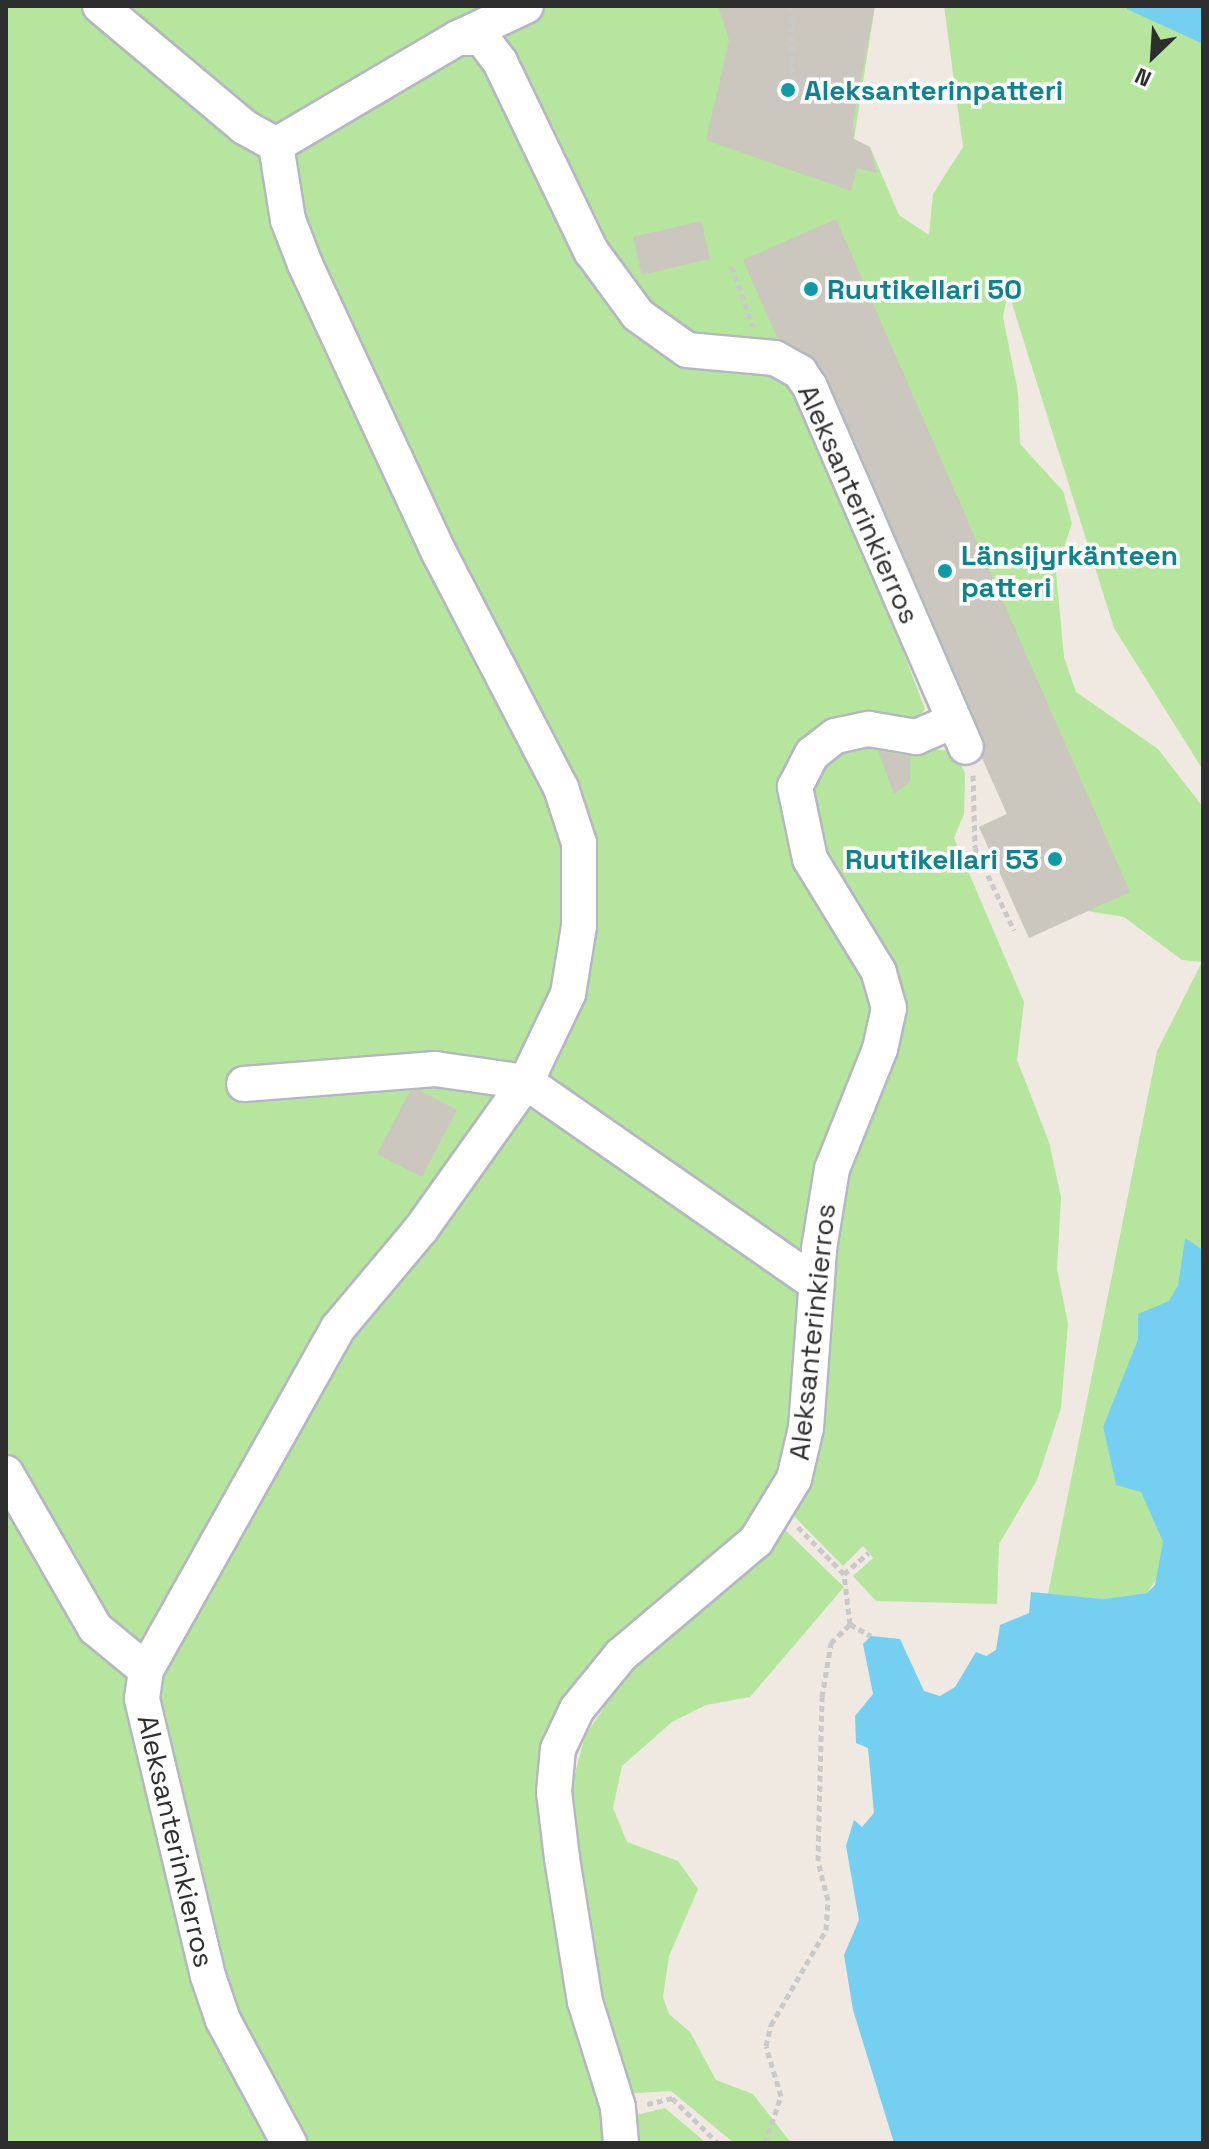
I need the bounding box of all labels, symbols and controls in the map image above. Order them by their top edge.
north arrow [1113,16,1193,96]
text: N [1130,62,1155,94]
place label: Aleksanterinpatteri [804,73,1063,107]
marker: Aleksanterinpatteri [779,81,797,99]
place label: Ruutikellari 50 [827,272,1022,306]
marker: Ruutikellari 50 [802,280,820,298]
street label: Aleksanterinkierros [791,379,927,629]
place label: Länsijyrkänteen patteri [961,538,1178,604]
marker: Länsijyrkänteen patteri [936,562,954,580]
place label: Ruutikellari 53 [845,842,1039,876]
marker: Ruutikellari 53 [1046,850,1064,868]
street label: Aleksanterinkierros [782,1202,842,1462]
street label: Aleksanterinkierros [131,1712,221,1970]

